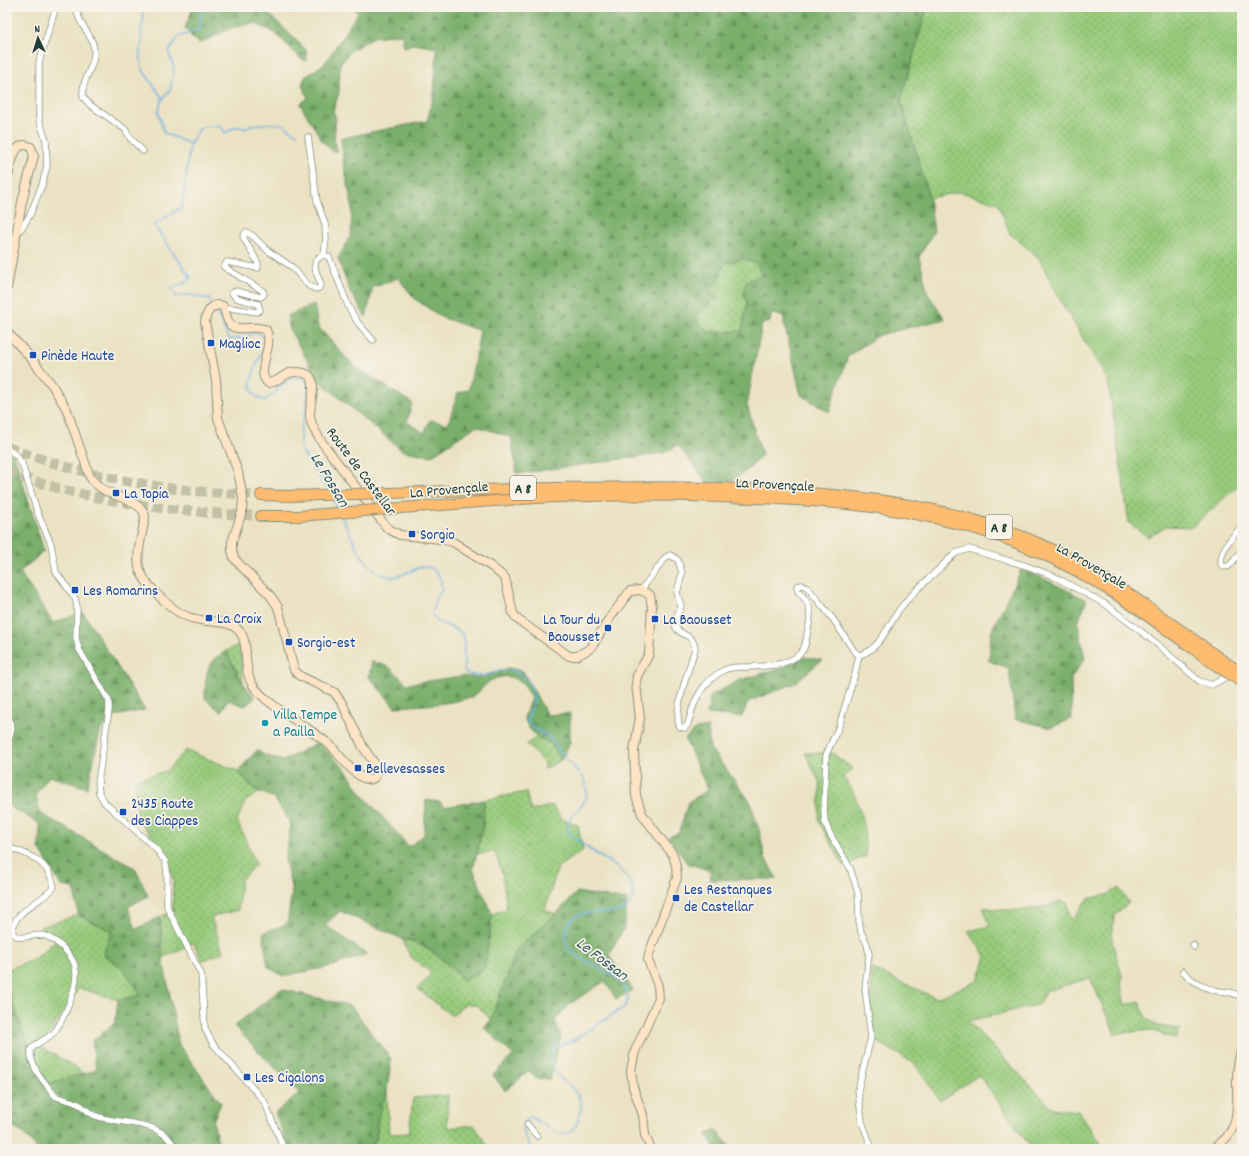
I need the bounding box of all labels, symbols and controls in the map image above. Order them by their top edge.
north arrow [18,18,58,58]
text: N [34,22,41,38]
place label: Maglioc [219,334,260,356]
marker: Maglioc [206,338,216,348]
place label: Pinède Haute [41,346,115,368]
marker: Pinède Haute [28,350,38,360]
street label: Route de Castellar [320,423,401,521]
water label: Le Fossan [304,449,354,512]
street label: La Provençale [735,473,815,499]
road number: A 8 [510,476,536,500]
street label: La Provençale [409,477,490,505]
place label: La Topia [124,484,170,506]
marker: La Topia [111,488,121,498]
road number: A 8 [986,515,1012,539]
place label: Sorgio [420,525,455,547]
marker: Sorgio [407,529,417,539]
street label: La Provençale [1051,538,1131,596]
place label: Les Romarins [83,581,158,603]
marker: Les Romarins [70,585,80,595]
place label: La Croix [217,609,262,631]
place label: La Tour du Baousset [543,610,600,649]
place label: La Baousset [663,610,732,632]
marker: La Croix [204,613,214,623]
marker: La Baousset [650,614,660,624]
marker: La Tour du Baousset [603,623,613,633]
place label: Sorgio-est [297,633,356,655]
marker: Sorgio-est [284,637,294,647]
place label: Villa Tempe a Pailla [273,705,337,744]
marker: Villa Tempe a Pailla [260,718,270,728]
place label: Bellevesasses [366,759,445,781]
marker: Bellevesasses [353,763,363,773]
place label: 2435 Route des Ciappes [131,794,198,833]
marker: 2435 Route des Ciappes [118,807,128,817]
place label: Les Restanques de Castellar [684,880,772,919]
marker: Les Restanques de Castellar [671,893,681,903]
water label: Le Fossan [571,933,633,988]
place label: Les Cigalons [255,1068,325,1090]
marker: Les Cigalons [242,1072,252,1082]

